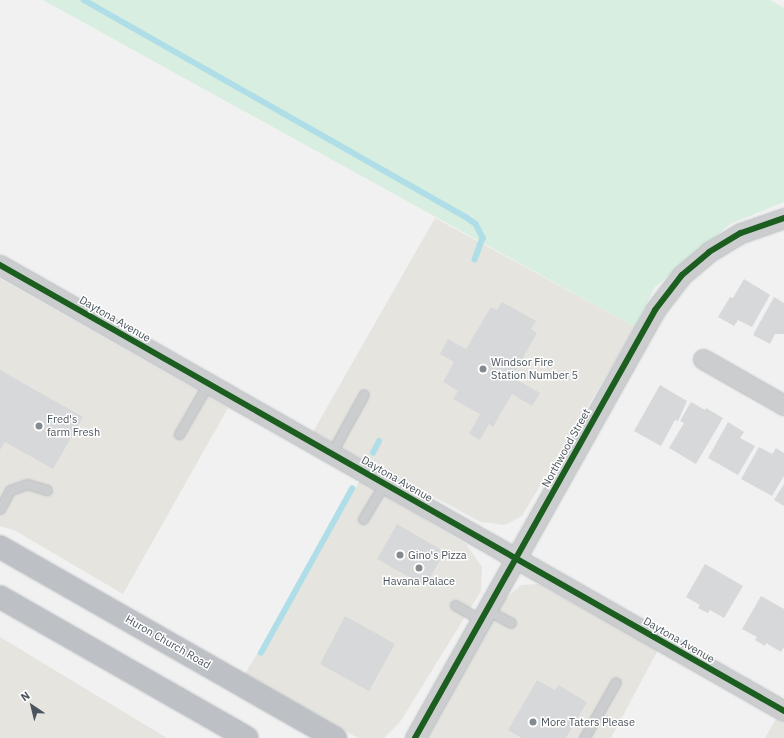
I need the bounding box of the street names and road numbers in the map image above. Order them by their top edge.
street label: Daytona Avenue [77,293,153,345]
street label: Northwood Street [539,406,593,490]
street label: Daytona Avenue [359,453,435,505]
street label: Huron Church Road [123,612,213,672]
street label: Daytona Avenue [641,614,717,666]

